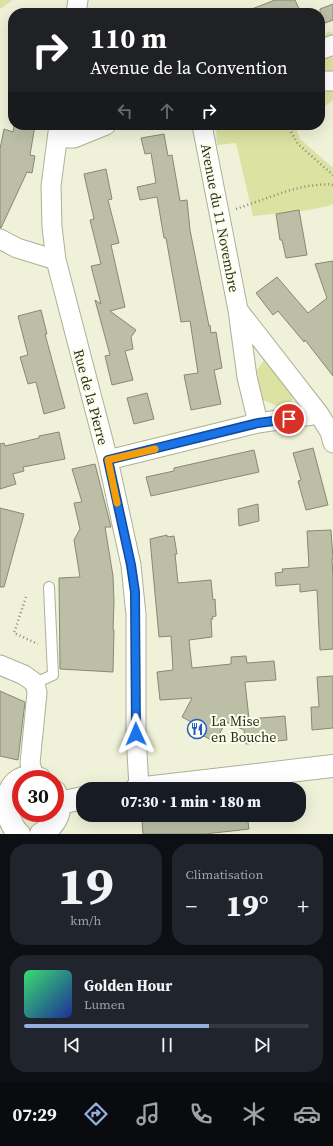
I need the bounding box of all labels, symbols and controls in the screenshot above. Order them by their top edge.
text: 110 m [90,19,167,57]
icon: right [24,24,76,76]
text: Avenue de la Convention [90,55,288,80]
icon: left [114,100,136,122]
icon: ahead [156,100,178,122]
icon: right [198,100,220,122]
street label: Avenue du 11 Novembre [196,142,244,294]
street label: Rue de la Pierre [69,347,113,447]
pin [272,402,306,436]
icon: arrive [278,408,300,430]
place label: La Mise en Bouche [211,711,277,747]
position arrow [115,713,157,755]
restaurant icon: La Mise en Bouche [186,718,208,740]
speed limit sign: 30 [12,770,64,822]
text: 07:30 · 1 min · 180 m [121,791,261,812]
text: 19 [58,850,114,921]
text: Climatisation [186,866,263,883]
text: 19° [226,885,269,926]
text: − [186,891,197,921]
text: + [297,891,309,921]
text: km/h [70,912,101,929]
text: Golden Hour [84,975,172,996]
text: Lumen [84,996,125,1013]
icon: previous [61,1034,83,1056]
icon: pause [156,1034,178,1056]
icon: next [251,1034,273,1056]
icon: directions [82,1100,110,1128]
icon: music [134,1100,162,1128]
icon: phone [187,1100,215,1128]
icon: climate [240,1100,268,1128]
icon: car [293,1100,321,1128]
text: 07:29 [12,1102,57,1127]

